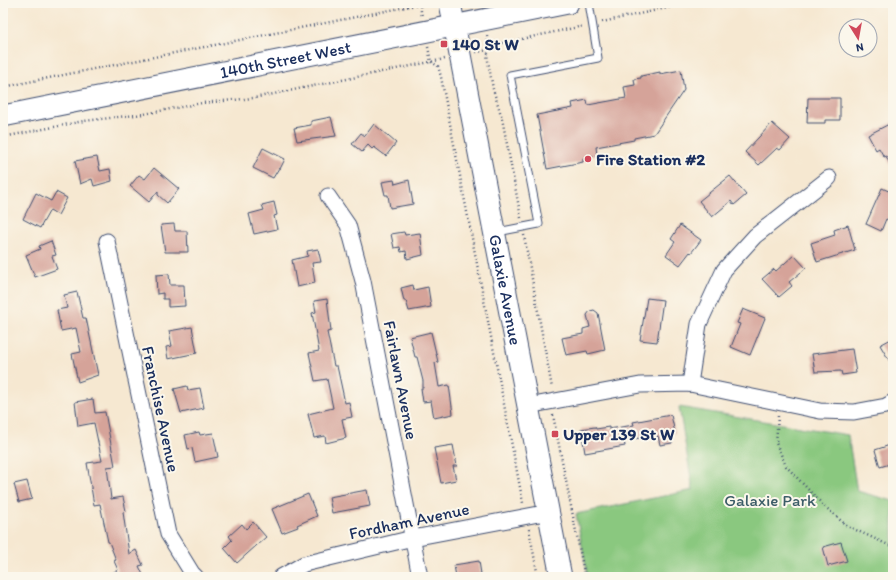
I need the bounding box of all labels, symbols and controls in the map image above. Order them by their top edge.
north arrow [838,18,878,58]
place label: 140 St W [452,34,519,54]
street label: 140th Street West [218,37,353,82]
marker: 140 St W [439,39,449,49]
text: N [855,40,865,54]
place label: Fire Station #2 [596,149,705,169]
marker: Fire Station #2 [583,154,593,164]
street label: Galaxie Avenue [485,233,526,347]
street label: Fairlawn Avenue [380,319,422,441]
street label: Franchise Avenue [138,344,184,474]
place label: Upper 139 St W [563,424,675,445]
marker: Upper 139 St W [550,429,560,439]
park label: Galaxie Park [724,490,816,510]
street label: Fordham Avenue [347,499,471,543]

